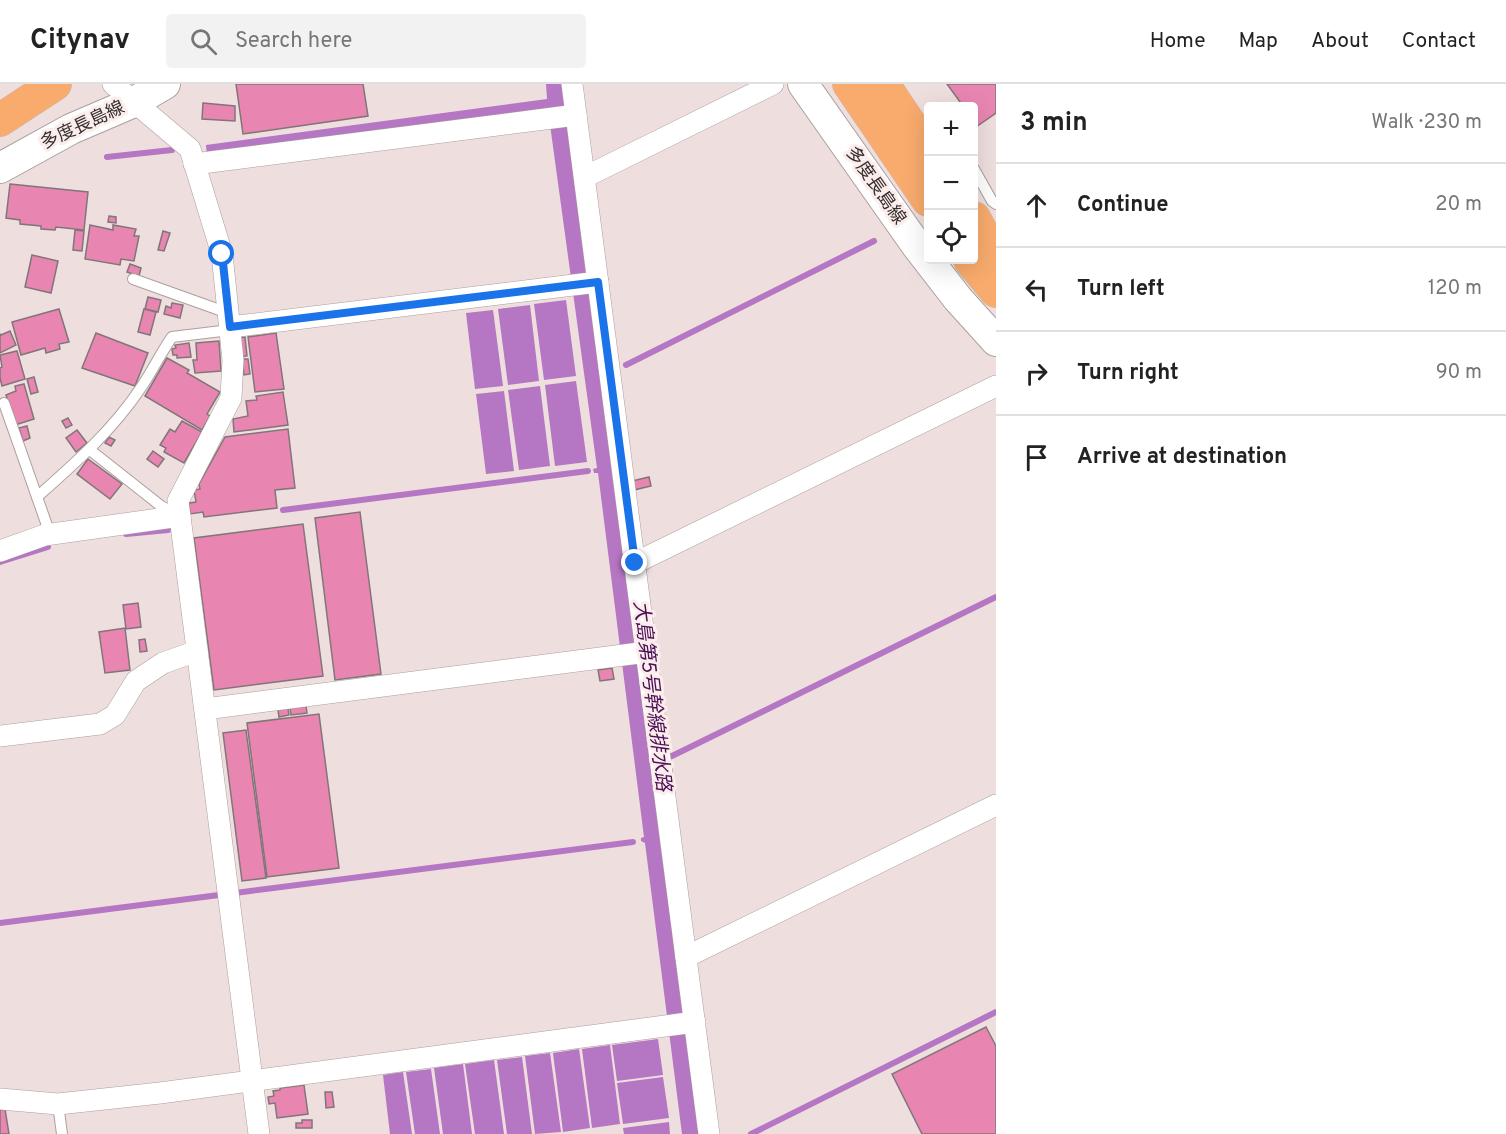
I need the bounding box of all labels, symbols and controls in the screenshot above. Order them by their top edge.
search box [166,14,586,68]
text: Citynav [30,23,130,59]
icon: search [187,25,220,58]
text: Search here [235,28,352,55]
text: Home [1150,28,1206,55]
text: Map [1239,28,1278,55]
text: About [1311,28,1369,55]
text: Contact [1402,28,1476,55]
street label: 多度長島線 [37,97,129,155]
map controls [924,102,978,264]
button: + [924,102,978,156]
text: 3 min [1020,107,1088,140]
text: Walk · 230 m [1371,110,1482,136]
street label: 多度長島線 [840,143,910,229]
button: − [924,156,978,210]
icon: ahead [1020,189,1053,222]
text: Continue [1077,192,1168,219]
text: 20 m [1435,192,1482,218]
button: locate [924,210,978,264]
route start [208,240,234,266]
icon: left [1020,273,1053,306]
text: Turn left [1077,276,1165,303]
text: 120 m [1428,276,1482,302]
icon: right [1020,357,1053,390]
text: Turn right [1077,360,1179,387]
text: 90 m [1436,360,1482,386]
icon: arrive [1020,441,1053,474]
text: Arrive at destination [1077,444,1287,471]
route end [621,549,647,575]
water label: 大島第5号幹線排水路 [626,599,676,795]

